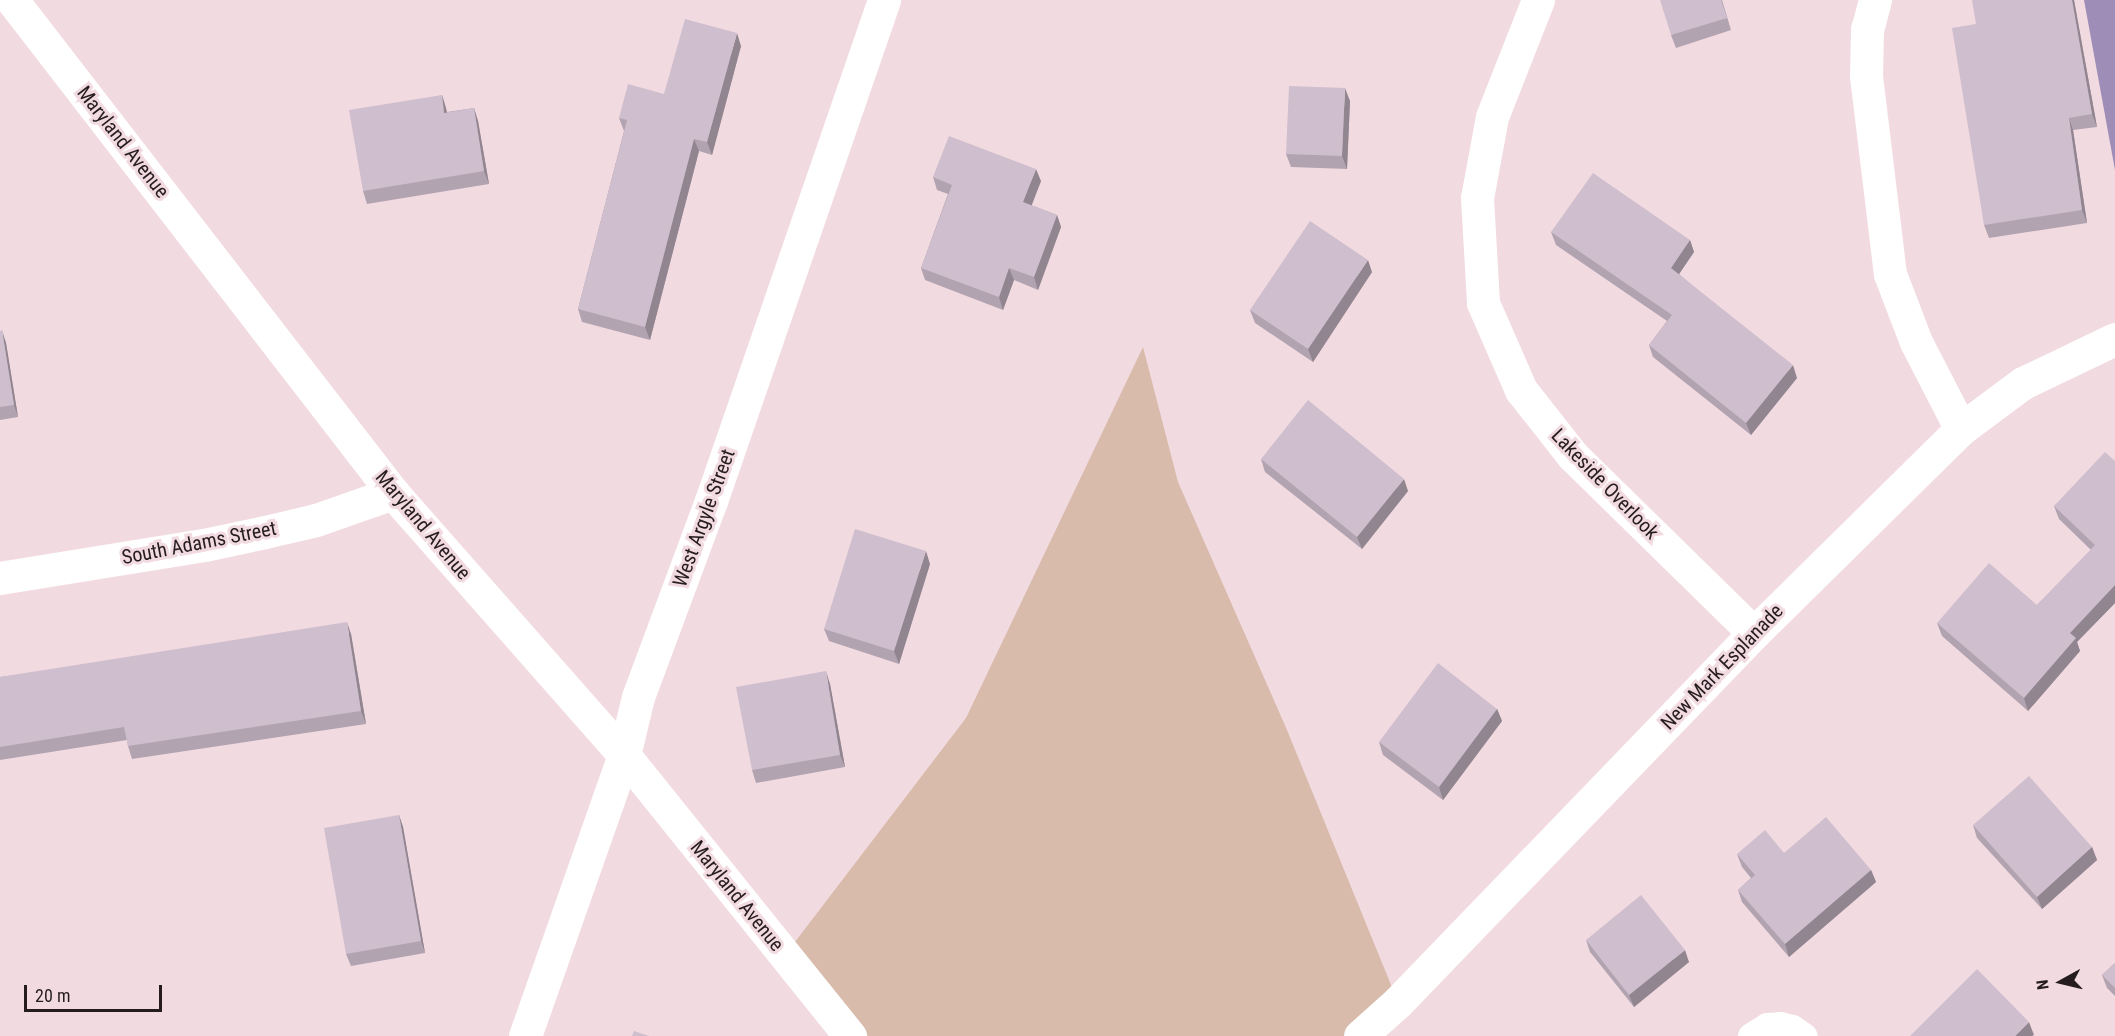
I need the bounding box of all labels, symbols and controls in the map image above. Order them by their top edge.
street label: Maryland Avenue [72,81,174,203]
street label: Lakeside Overlook [1546,424,1664,544]
street label: West Argyle Street [668,446,740,590]
street label: Maryland Avenue [370,465,476,585]
street label: South Adams Street [120,516,278,570]
street label: New Mark Esplanade [1656,599,1788,735]
street label: Maryland Avenue [685,836,789,956]
north arrow [2031,952,2091,1012]
scale bar [27,973,165,1011]
text: N [2033,978,2053,991]
text: 20 m [35,985,70,1006]

